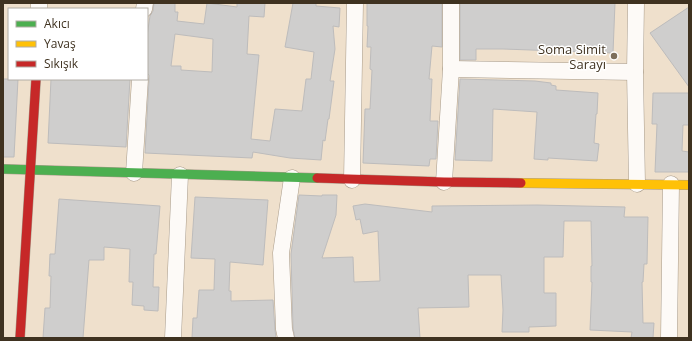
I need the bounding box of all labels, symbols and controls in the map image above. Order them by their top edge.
legend [8,8,148,80]
text: Akıcı [44,15,70,32]
text: Yavaş [44,35,76,52]
place label: Soma Simit Sarayı [538,40,606,73]
marker: Soma Simit Sarayı [609,51,619,61]
text: Sıkışık [44,55,79,72]

